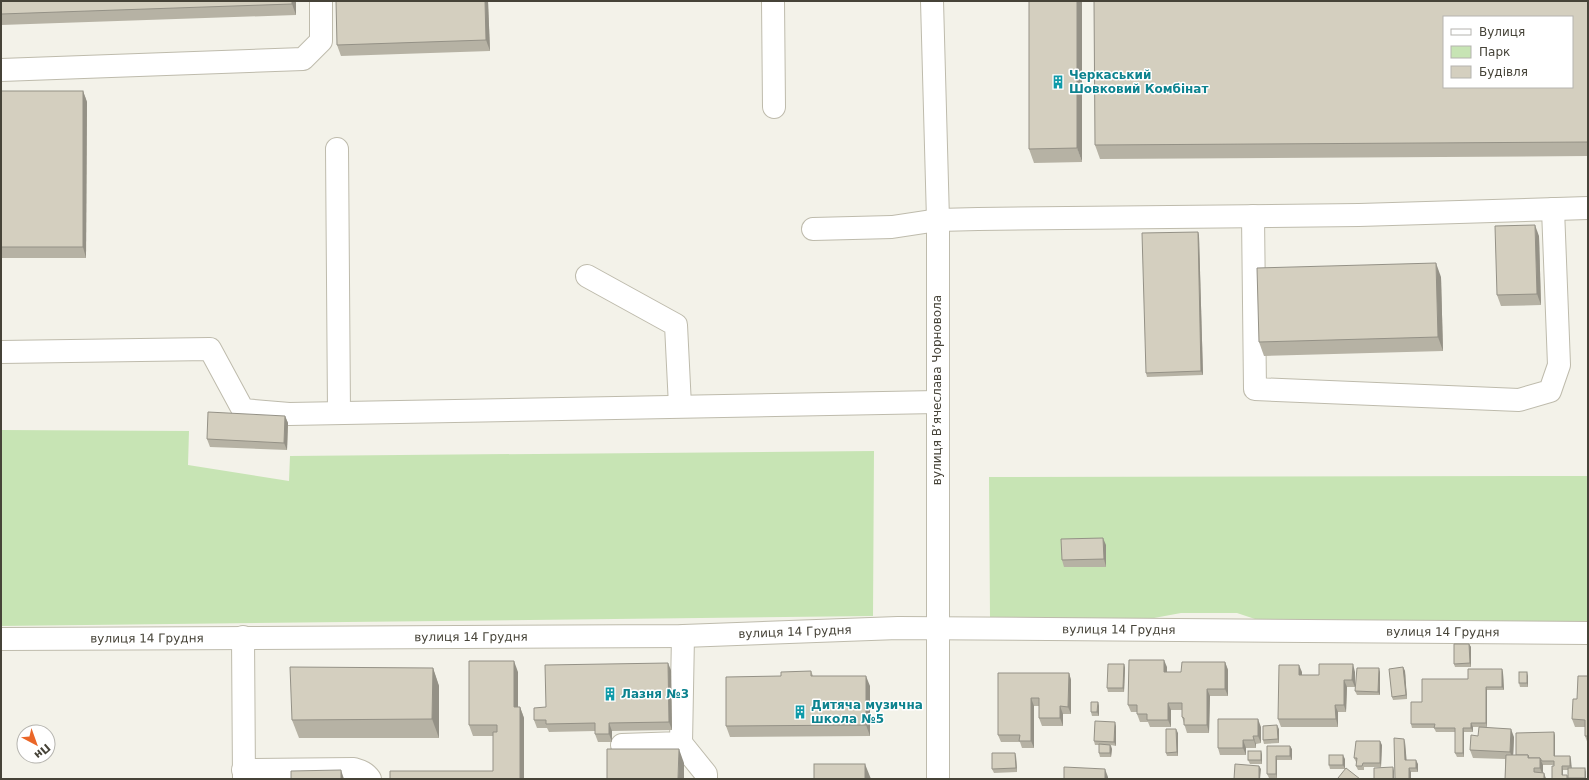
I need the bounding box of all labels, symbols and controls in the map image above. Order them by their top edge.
legend [1443,16,1573,88]
text: Вулиця [1479,25,1525,39]
text: Парк [1479,45,1510,59]
text: Будівля [1479,65,1528,79]
place label: Черкаський Шовковий Комбінат [1069,68,1208,96]
building icon: Черкаський Шовковий Комбінат [1050,74,1066,90]
street label: вулиця Вʼячеслава Чорновола [930,295,944,485]
street label: вулиця 14 Грудня [1062,622,1176,637]
street label: вулиця 14 Грудня [738,623,852,641]
street label: вулиця 14 Грудня [1386,625,1500,639]
street label: вулиця 14 Грудня [414,630,528,644]
street label: вулиця 14 Грудня [90,631,204,646]
building icon: Лазня №3 [602,686,618,702]
place label: Лазня №3 [621,687,689,701]
place label: Дитяча музична школа №5 [811,698,923,726]
building icon: Дитяча музична школа №5 [792,704,808,720]
north arrow [16,724,56,764]
text: Пн [32,741,53,762]

